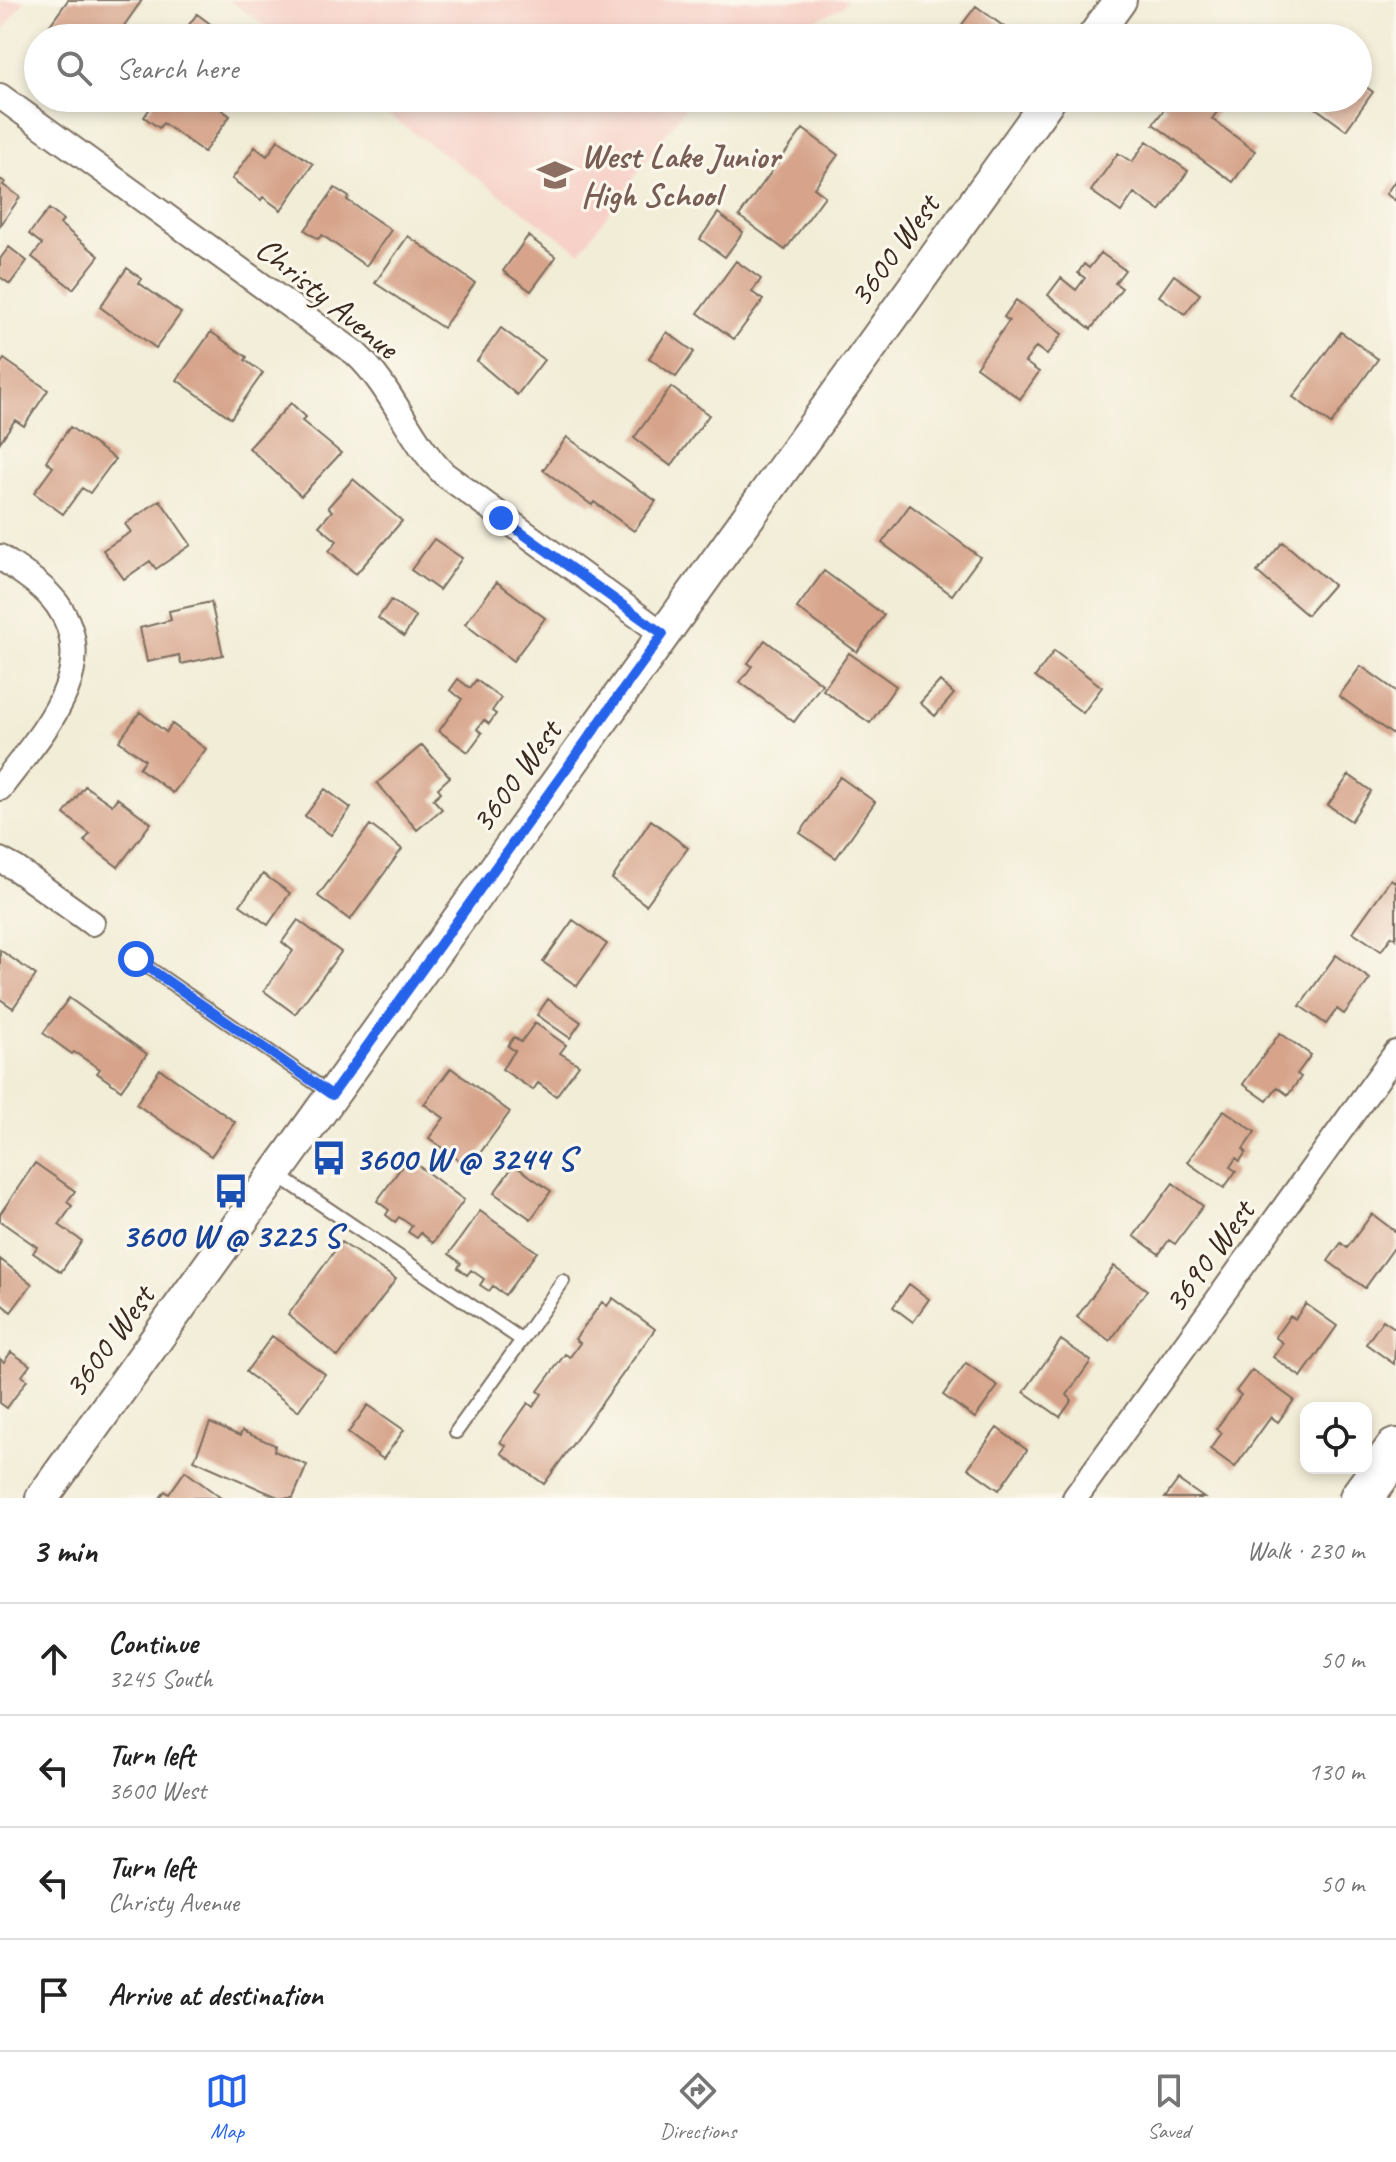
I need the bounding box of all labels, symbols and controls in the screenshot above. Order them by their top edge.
search box [24,24,1372,112]
icon: search [52,46,96,90]
text: Search here [116,49,238,87]
place label: West Lake Junior High School [581,134,783,216]
school or university icon: West Lake Junior High School [536,156,574,194]
street label: 3600 West [838,183,951,315]
street label: Christy Avenue [248,227,409,369]
route end [483,500,519,536]
street label: 3600 West [460,709,573,841]
route start [118,941,154,977]
place label: 3600 W @ 3244 S [355,1137,581,1180]
bus stop icon: 3600 W @ 3244 S [310,1139,348,1177]
bus stop icon: 3600 W @ 3225 S [212,1172,250,1210]
street label: 3690 West [1153,1189,1266,1321]
place label: 3600 W @ 3225 S [122,1214,347,1257]
street label: 3600 West [53,1274,166,1406]
map controls [1300,1402,1372,1474]
button: locate [1300,1402,1372,1474]
text: 3 min [32,1529,97,1572]
text: Walk · 230 m [1247,1534,1364,1567]
text: Continue [108,1624,198,1662]
icon: ahead [32,1637,76,1681]
text: 50 m [1320,1643,1364,1676]
text: 3245 South [108,1662,213,1695]
text: Turn left [108,1736,195,1774]
icon: left [32,1749,76,1793]
text: 130 m [1308,1755,1364,1788]
text: 3600 West [108,1774,206,1807]
text: Turn left [108,1848,195,1886]
icon: left [32,1861,76,1905]
text: 50 m [1320,1867,1364,1900]
text: Christy Avenue [108,1886,239,1919]
icon: arrive [32,1973,76,2017]
text: Arrive at destination [108,1976,323,2014]
tab: Map [205,2069,249,2145]
tab: Directions [660,2069,736,2145]
tab: Saved [1147,2069,1191,2145]

